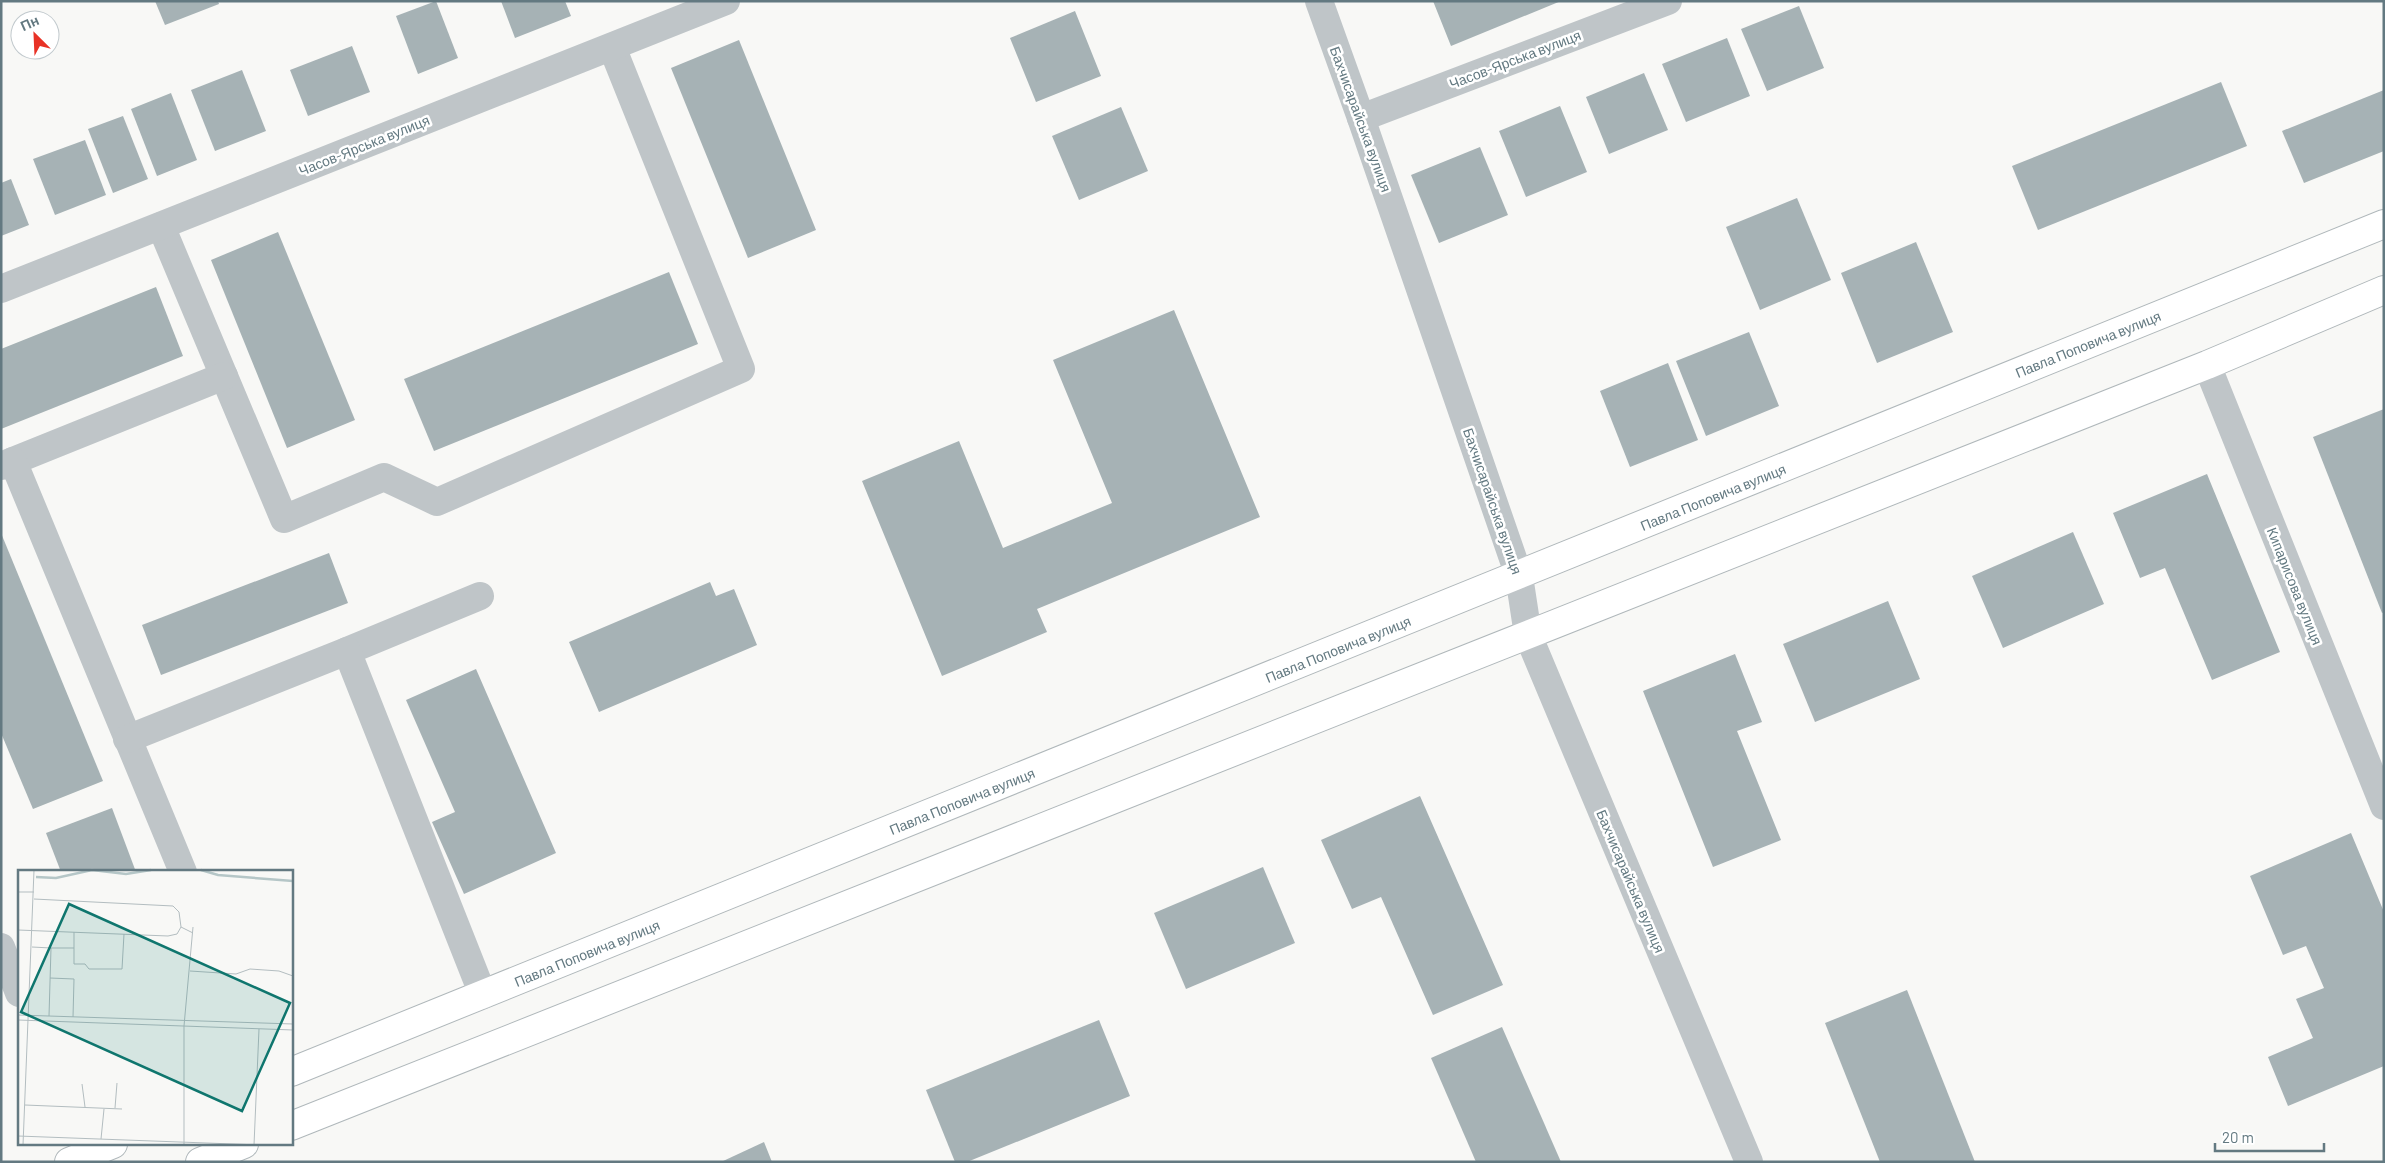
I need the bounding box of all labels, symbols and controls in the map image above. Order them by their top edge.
north arrow [10,10,60,60]
text: Пн [18,11,41,34]
street label: Часов-Ярська вулиця [1447,26,1583,92]
street label: Бахчисарайська вулиця [1327,44,1395,194]
street label: Часов-Ярська вулиця [296,111,432,179]
street label: Павла Поповича вулиця [2013,307,2163,381]
street label: Бахчисарайська вулиця [1460,426,1526,576]
street label: Павла Поповича вулиця [1638,460,1788,534]
street label: Кипарисова вулиця [2264,525,2326,647]
street label: Павла Поповича вулиця [1263,612,1413,686]
street label: Павла Поповича вулиця [887,764,1037,838]
street label: Бахчисарайська вулиця [1593,807,1669,955]
inset map [18,870,292,1146]
street label: Павла Поповича вулиця [512,916,662,990]
scale bar [2215,1120,2324,1152]
text: 20 m [2222,1128,2254,1146]

